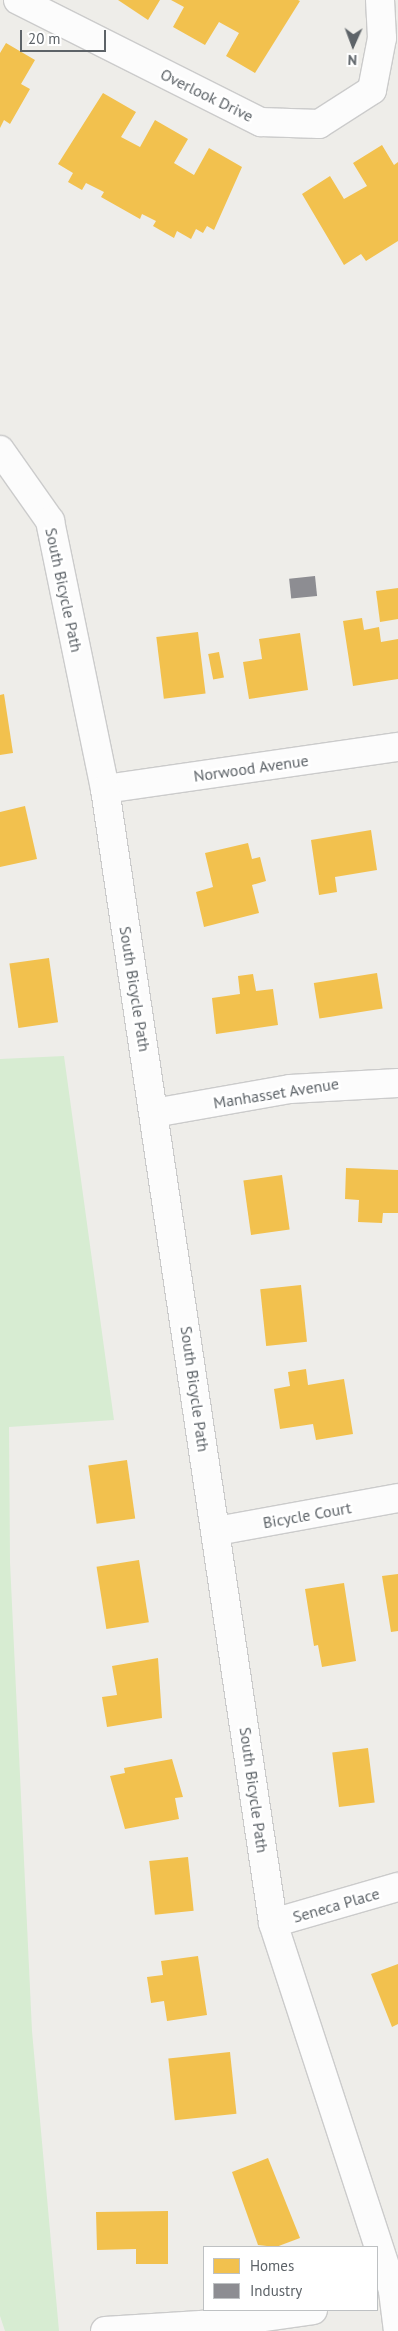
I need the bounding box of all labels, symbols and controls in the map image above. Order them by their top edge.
scale bar [22,20,109,52]
north arrow [328,20,378,70]
text: 20 m [28,29,61,48]
text: N [348,51,357,69]
street label: Overlook Drive [157,64,257,126]
street label: South Bicycle Path [41,526,87,654]
street label: Norwood Avenue [192,750,310,786]
street label: South Bicycle Path [116,925,154,1053]
street label: Manhasset Avenue [212,1074,340,1112]
street label: South Bicycle Path [177,1325,213,1453]
street label: Bicycle Court [261,1498,353,1532]
street label: South Bicycle Path [236,1726,272,1854]
street label: Seneca Place [290,1883,382,1927]
legend [203,2246,378,2311]
text: Homes [250,2256,294,2275]
text: Industry [250,2281,302,2300]

